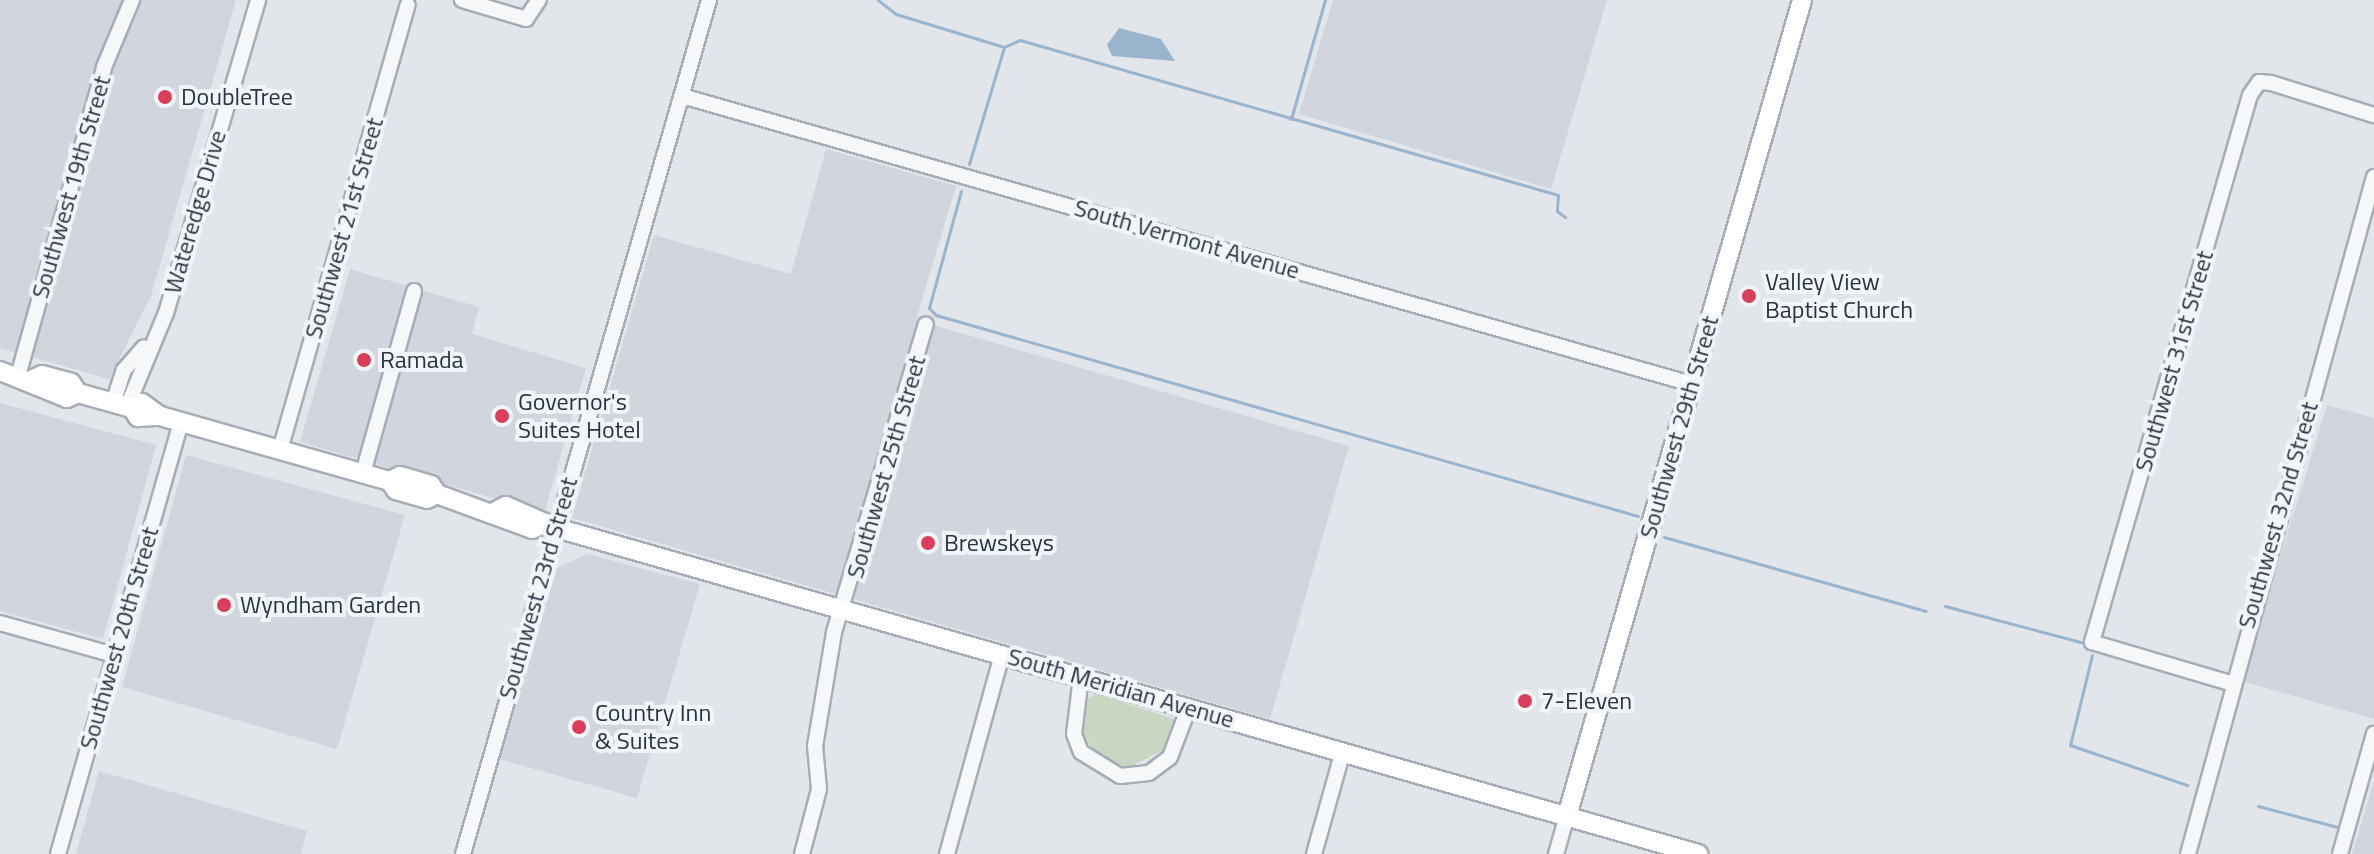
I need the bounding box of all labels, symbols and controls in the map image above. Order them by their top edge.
street label: Southwest 19th Street [25,72,117,302]
place label: DoubleTree [181,83,293,111]
marker: DoubleTree [156,88,174,106]
street label: Southwest 21st Street [299,114,389,342]
street label: Wateredge Drive [158,127,232,297]
street label: South Vermont Avenue [1071,193,1303,285]
street label: Southwest 31st Street [2129,247,2219,475]
place label: Valley View Baptist Church [1765,268,1913,324]
marker: Valley View Baptist Church [1740,287,1758,305]
street label: Southwest 29th Street [1633,312,1725,542]
place label: Ramada [380,346,464,374]
marker: Ramada [355,351,373,369]
street label: Southwest 25th Street [840,352,932,582]
place label: Governor's Suites Hotel [518,388,641,444]
street label: Southwest 32nd Street [2232,398,2324,632]
marker: Governor's Suites Hotel [493,407,511,425]
street label: Southwest 23rd Street [493,474,583,702]
street label: Southwest 20th Street [73,523,165,753]
place label: Brewskeys [944,529,1054,557]
marker: Brewskeys [919,534,937,552]
place label: Wyndham Garden [240,591,421,619]
marker: Wyndham Garden [215,596,233,614]
street label: South Meridian Avenue [1005,642,1237,734]
place label: 7-Eleven [1541,687,1632,715]
marker: 7-Eleven [1516,692,1534,710]
place label: Country Inn & Suites [595,699,711,755]
marker: Country Inn & Suites [570,718,588,736]

